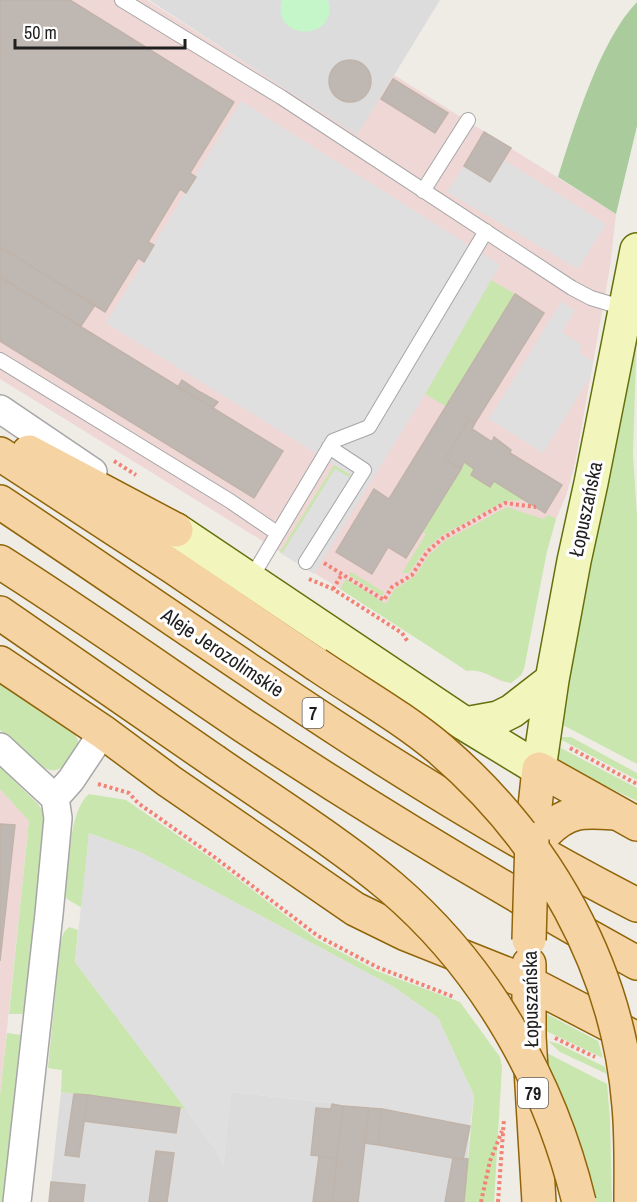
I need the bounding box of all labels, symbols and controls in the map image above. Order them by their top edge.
scale bar [15,12,184,50]
text: 50 m [24,20,57,45]
street label: Łopuszańska [562,459,608,559]
street label: Aleje Jerozolimskie [156,600,289,703]
road number: 7 [302,698,324,728]
street label: Łopuszańska [516,950,544,1048]
road number: 79 [518,1078,548,1108]

